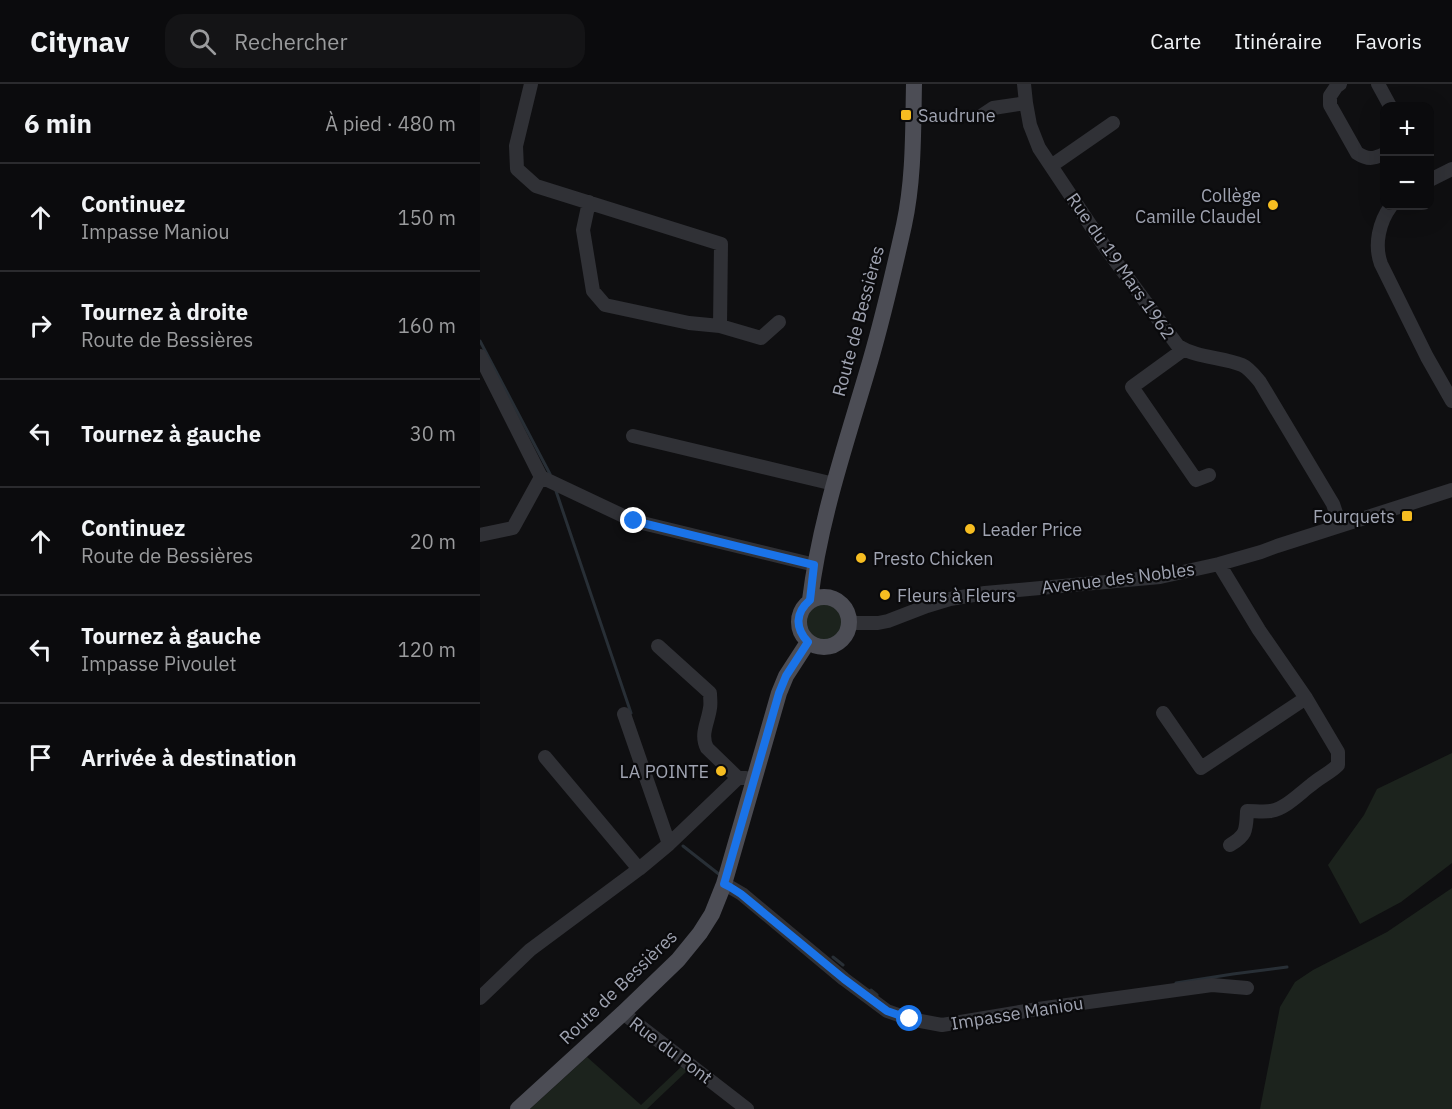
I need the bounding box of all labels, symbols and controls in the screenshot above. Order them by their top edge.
search box [165,14,585,68]
text: Citynav [30,23,129,60]
icon: search [186,25,219,58]
text: Rechercher [234,27,347,56]
text: Carte [1150,27,1201,55]
text: Itinéraire [1234,27,1322,55]
text: Favoris [1355,27,1422,55]
map controls [1380,102,1434,210]
button: + [1380,102,1434,156]
place label: Saudrune [918,104,996,127]
text: 6 min [24,106,92,140]
marker: Saudrune [899,108,913,122]
text: À pied · 480 m [325,110,456,137]
button: − [1380,156,1434,210]
place label: Collège Camille Claudel [1135,184,1261,228]
street label: Rue du 19 Mars 1962 [1062,188,1180,344]
text: Continuez [81,189,185,218]
marker: Collège Camille Claudel [1266,198,1280,212]
icon: ahead [24,201,57,234]
text: 150 m [398,204,456,231]
text: Impasse Maniou [81,218,230,245]
street label: Route de Bessières [827,243,889,399]
text: Tournez à droite [81,297,248,326]
icon: right [24,309,57,342]
text: 160 m [398,312,456,339]
text: Route de Bessières [81,326,253,353]
icon: left [24,417,57,450]
text: Tournez à gauche [81,419,261,448]
text: 30 m [410,420,456,447]
place label: Fourquets [1313,505,1395,528]
route end [620,507,646,533]
marker: Fourquets [1400,509,1414,523]
text: Continuez [81,513,185,542]
place label: Leader Price [982,518,1082,541]
marker: Leader Price [963,522,977,536]
icon: ahead [24,525,57,558]
text: 20 m [410,528,456,555]
text: Route de Bessières [81,542,253,569]
place label: Presto Chicken [873,547,994,570]
marker: Presto Chicken [854,551,868,565]
street label: Avenue des Nobles [1040,557,1196,599]
place label: Fleurs à Fleurs [897,584,1016,607]
marker: Fleurs à Fleurs [878,588,892,602]
text: Tournez à gauche [81,621,261,650]
icon: left [24,633,57,666]
text: 120 m [398,636,456,663]
text: Impasse Pivoulet [81,650,237,677]
icon: arrive [24,741,57,774]
text: Arrivée à destination [81,743,297,772]
place label: LA POINTE [619,760,709,783]
marker: LA POINTE [714,764,728,778]
street label: Route de Bessières [554,925,682,1049]
street label: Impasse Maniou [949,991,1085,1035]
route start [896,1005,922,1031]
street label: Rue du Pont [625,1011,717,1089]

